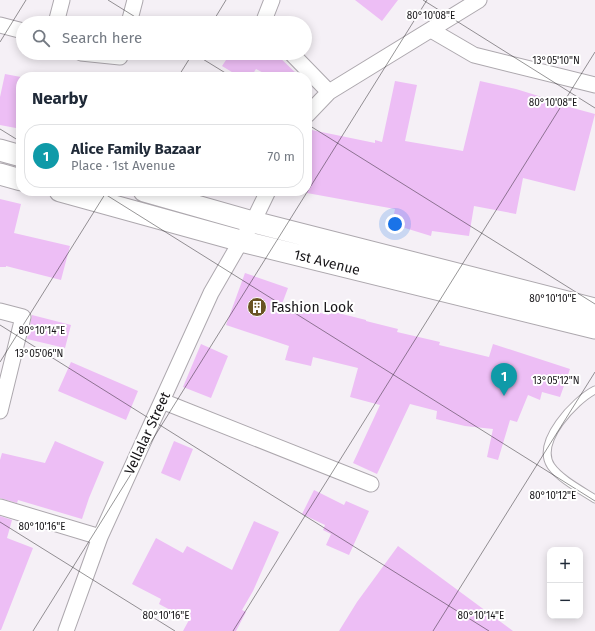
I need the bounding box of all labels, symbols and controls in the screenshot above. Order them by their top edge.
text: 80°10'08"E [407,10,455,22]
search box [16,16,312,60]
icon: search [30,27,52,49]
text: Search here [62,29,142,47]
text: 13°05'10"N [532,55,580,67]
text: Nearby [32,88,87,109]
text: 80°10'08"E [529,97,577,109]
text: Alice Family Bazaar [71,140,201,158]
text: 1 [43,149,49,164]
text: 70 m [268,149,295,164]
text: Place · 1st Avenue [71,158,175,173]
your location [385,214,405,234]
street label: 1st Avenue [292,246,362,279]
text: 80°10'10"E [529,293,577,305]
building icon: Fashion Look [246,296,268,318]
place label: Fashion Look [271,299,354,316]
text: 80°10'14"E [19,325,65,337]
text: 13°05'06"N [15,348,63,360]
pin: 1 [491,363,517,396]
text: 13°05'12"N [532,375,580,387]
street label: Vellalar Street [121,388,174,477]
text: 80°10'12"E [530,490,576,502]
text: 80°10'16"E [18,521,66,533]
map controls [547,547,583,619]
button: + [547,547,583,583]
button: − [547,583,583,619]
text: 80°10'16"E [142,610,190,622]
text: 80°10'14"E [458,610,504,622]

